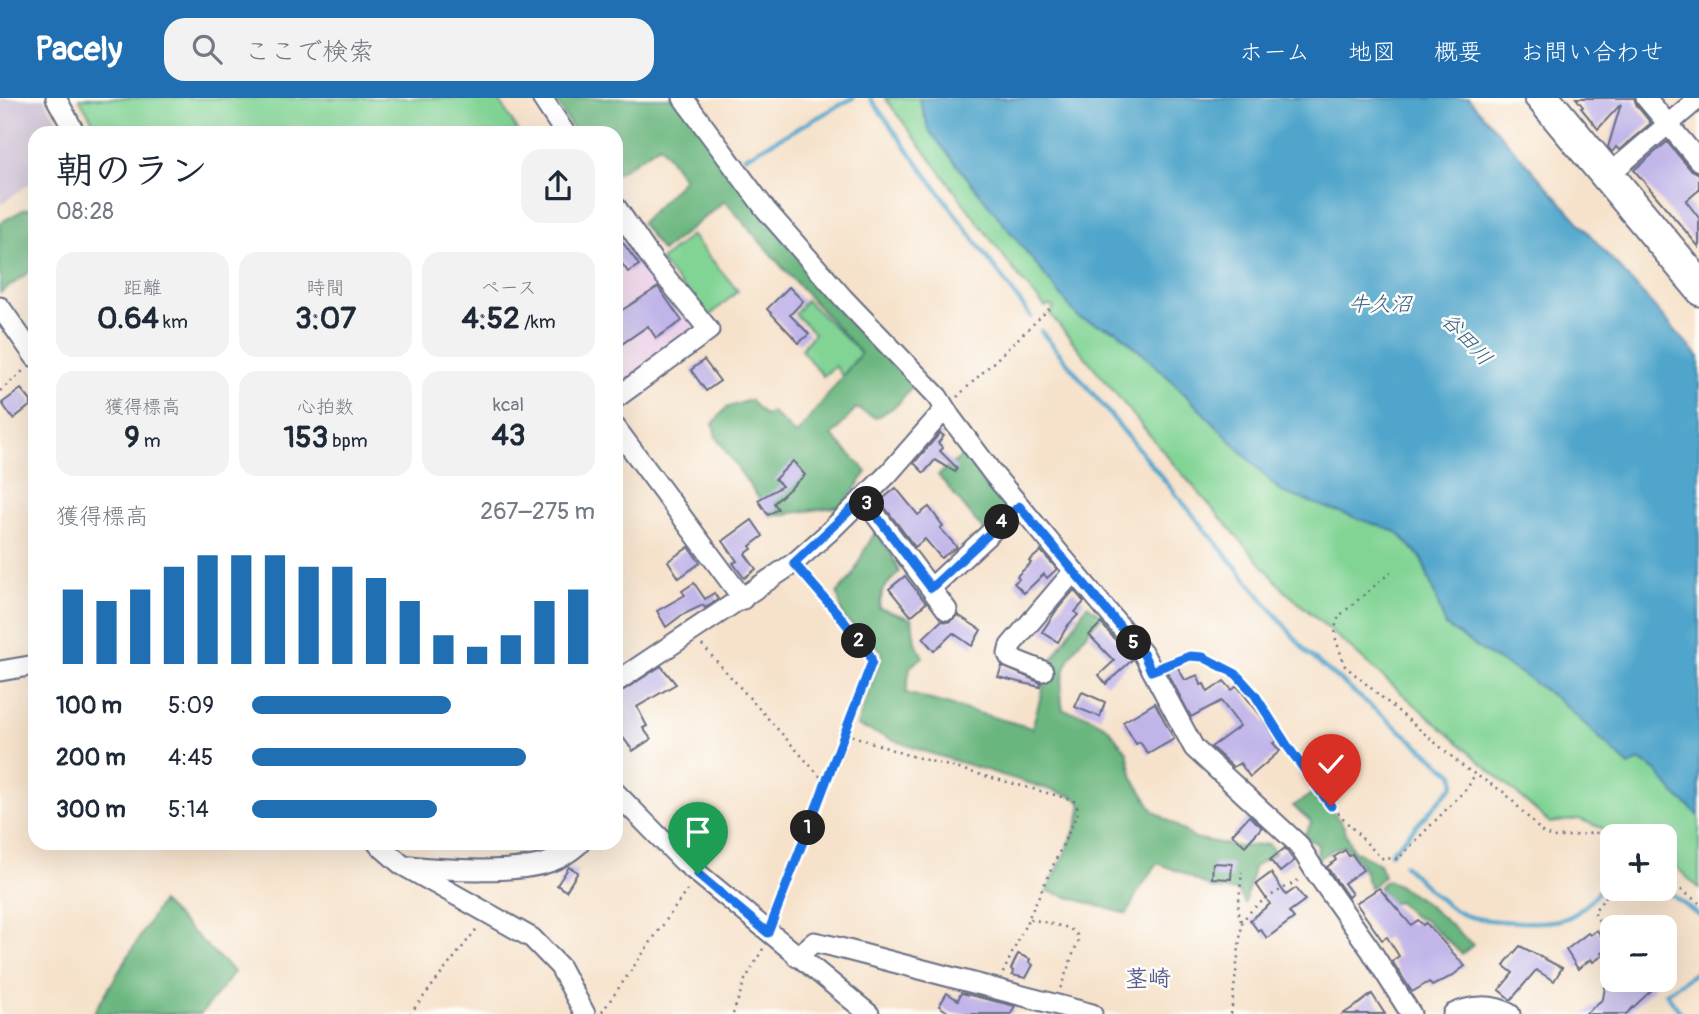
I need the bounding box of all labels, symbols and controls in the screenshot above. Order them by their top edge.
search box [164,18,654,81]
text: Pacely [35,29,122,70]
icon: search [188,30,226,68]
text: ここで検索 [244,36,374,68]
text: ホーム [1239,38,1310,67]
text: 地図 [1348,38,1396,67]
text: 概要 [1434,38,1482,67]
text: お問い合わせ [1520,38,1664,67]
text: 朝のラン [56,147,208,195]
button: share [521,149,595,223]
text: 08:28 [56,197,114,226]
text: 距離 [123,276,162,300]
text: 時間 [306,276,345,300]
text: ペース [481,276,536,300]
water label: 牛久沼 [1349,291,1413,318]
text: 0.64 [97,300,159,337]
text: 3:07 [295,300,356,337]
text: 4:52 [461,300,520,337]
water label: 谷田川 [1435,307,1498,372]
text: km [159,310,188,334]
text: /km [520,310,556,334]
text: kcal [493,393,524,417]
text: 獲得標高 [104,395,181,419]
text: 心拍数 [297,395,354,419]
text: 43 [491,417,526,454]
text: 9 [124,419,140,456]
text: 153 [283,419,328,456]
text: m [140,429,161,453]
text: bpm [328,429,368,453]
pin: 3 [850,486,884,522]
text: 3 [861,491,872,515]
text: 267–275 m [480,497,595,526]
text: 獲得標高 [56,502,148,531]
pin: 4 [984,504,1020,540]
text: 4 [996,509,1007,533]
pin: 2 [842,624,876,658]
pin: 5 [1116,626,1152,660]
text: 2 [853,628,864,652]
text: 5 [1128,630,1139,654]
text: 100 m [56,691,122,720]
text: 5:09 [168,691,214,720]
pin [1301,734,1361,806]
text: 200 m [56,743,126,772]
text: 4:45 [168,743,213,772]
icon: check [1312,745,1350,783]
text: 300 m [56,795,126,824]
text: 5:14 [168,795,209,824]
pin [668,802,728,874]
pin: 1 [790,810,826,846]
icon: arrive [679,813,717,851]
text: 1 [804,815,811,839]
map controls [1600,824,1677,992]
button: + [1600,824,1677,901]
button: − [1600,915,1677,992]
district label: 茎崎 [1125,964,1171,993]

